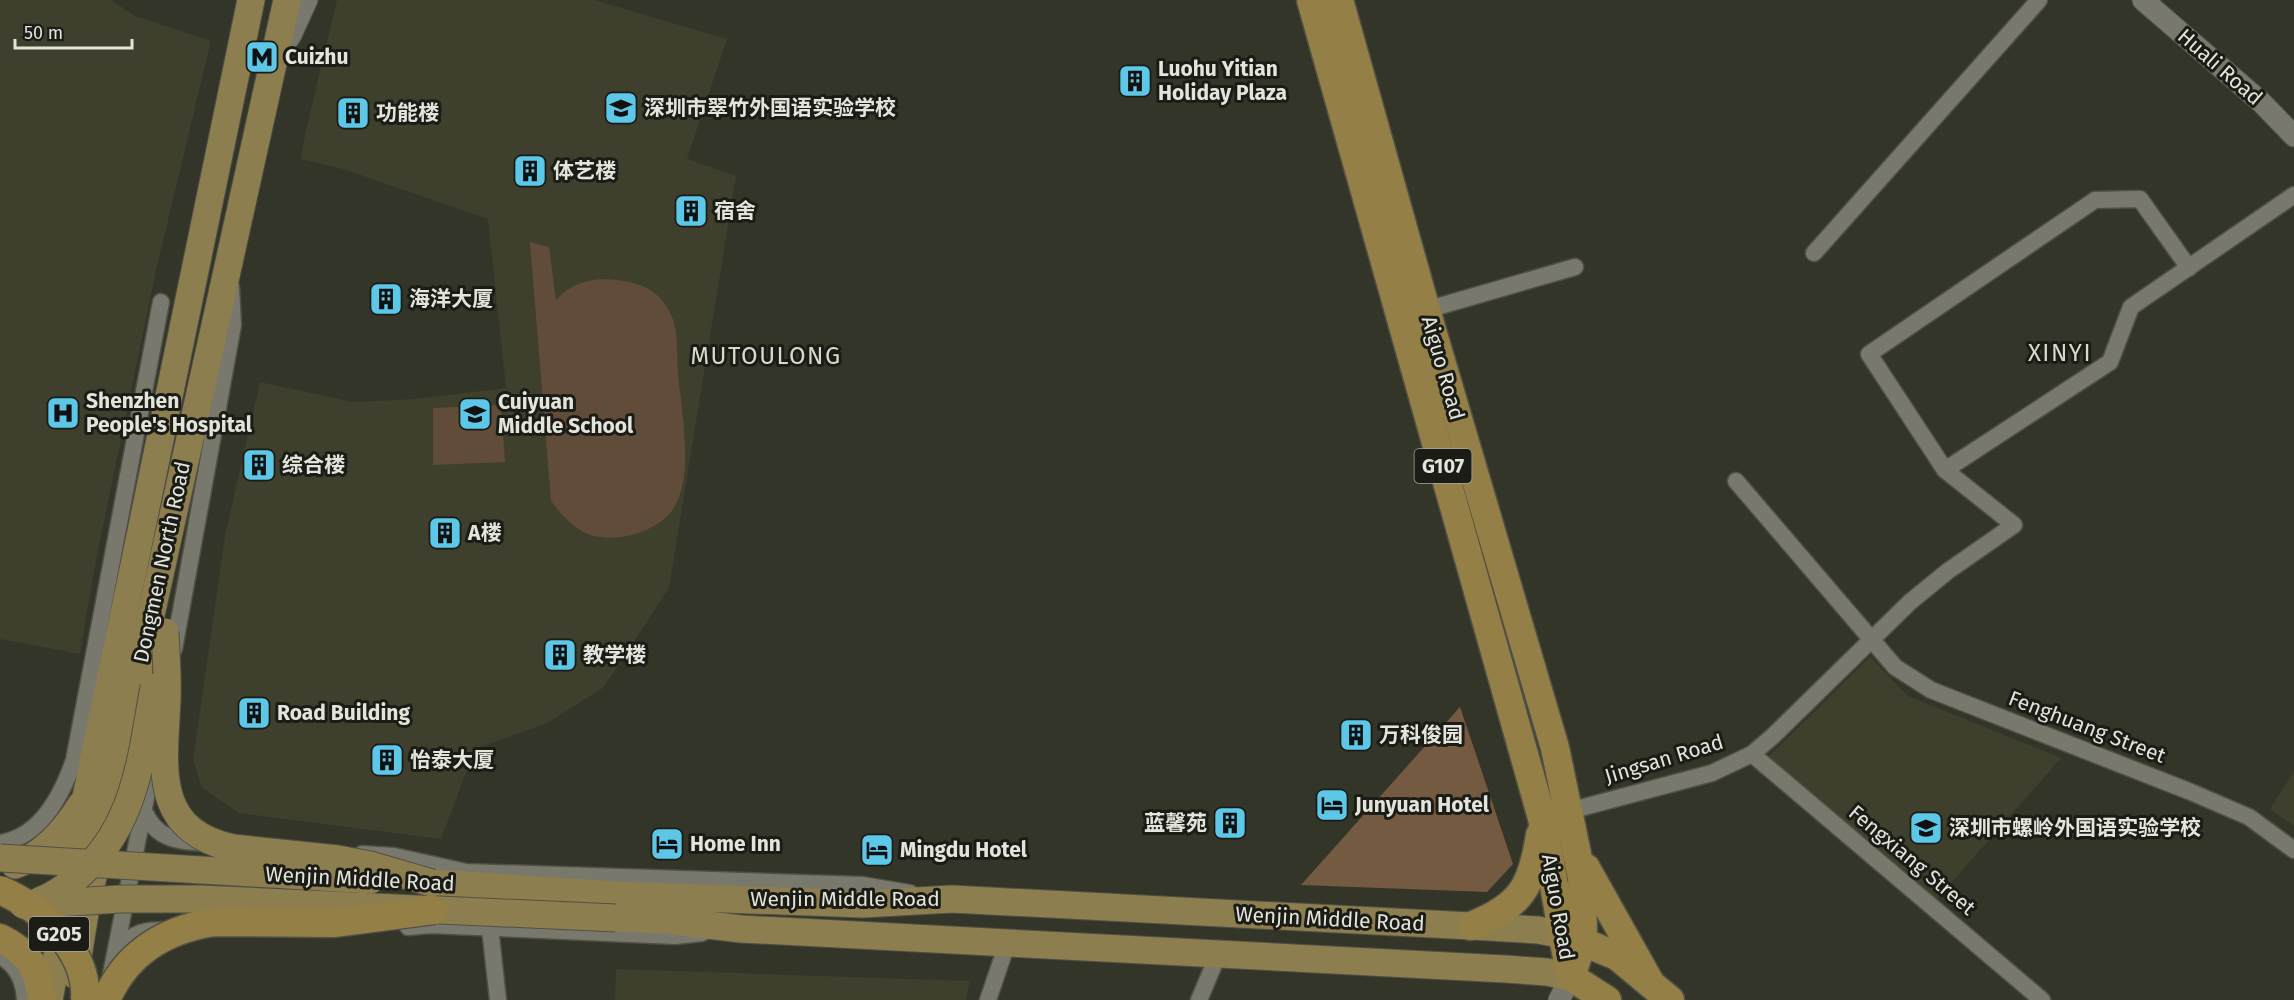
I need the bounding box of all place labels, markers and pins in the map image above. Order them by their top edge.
metro station icon: Cuizhu [244,39,280,75]
place label: Cuizhu [285,44,348,70]
place label: Luohu Yitian Holiday Plaza [1158,56,1287,106]
building icon: Luohu Yitian Holiday Plaza [1117,63,1153,99]
school or university icon: 深圳市翠竹外国语实验学校 [603,90,639,126]
building icon: 功能楼 [335,95,371,131]
place label: 深圳市翠竹外国语实验学校 [644,95,896,121]
place label: 功能楼 [376,100,439,126]
building icon: 体艺楼 [512,153,548,189]
place label: 体艺楼 [553,158,616,184]
building icon: 宿舍 [673,193,709,229]
place label: 宿舍 [714,198,756,224]
building icon: 海洋大厦 [368,281,404,317]
place label: 海洋大厦 [409,286,493,312]
place label: Shenzhen People's Hospital [86,388,253,438]
place label: Cuiyuan Middle School [498,389,634,439]
hospital icon: Shenzhen People's Hospital [45,395,81,431]
school or university icon: Cuiyuan Middle School [457,396,493,432]
building icon: 综合楼 [241,447,277,483]
place label: 综合楼 [282,452,345,478]
building icon: A楼 [427,515,463,551]
place label: A楼 [467,520,501,546]
building icon: 教学楼 [542,637,578,673]
place label: 教学楼 [583,642,646,668]
building icon: Road Building [236,695,272,731]
place label: Road Building [277,700,410,726]
building icon: 万科俊园 [1338,717,1374,753]
place label: 万科俊园 [1379,722,1463,748]
building icon: 怡泰大厦 [369,742,405,778]
place label: 怡泰大厦 [410,747,494,773]
hotel icon: Junyuan Hotel [1314,787,1350,823]
place label: Junyuan Hotel [1354,792,1490,818]
building icon: 蓝馨苑 [1212,805,1248,841]
place label: 蓝馨苑 [1144,810,1207,836]
school or university icon: 深圳市螺岭外国语实验学校 [1908,810,1944,846]
place label: 深圳市螺岭外国语实验学校 [1949,815,2201,841]
hotel icon: Home Inn [649,826,685,862]
place label: Home Inn [690,831,781,857]
hotel icon: Mingdu Hotel [859,832,895,868]
place label: Mingdu Hotel [900,837,1028,863]

